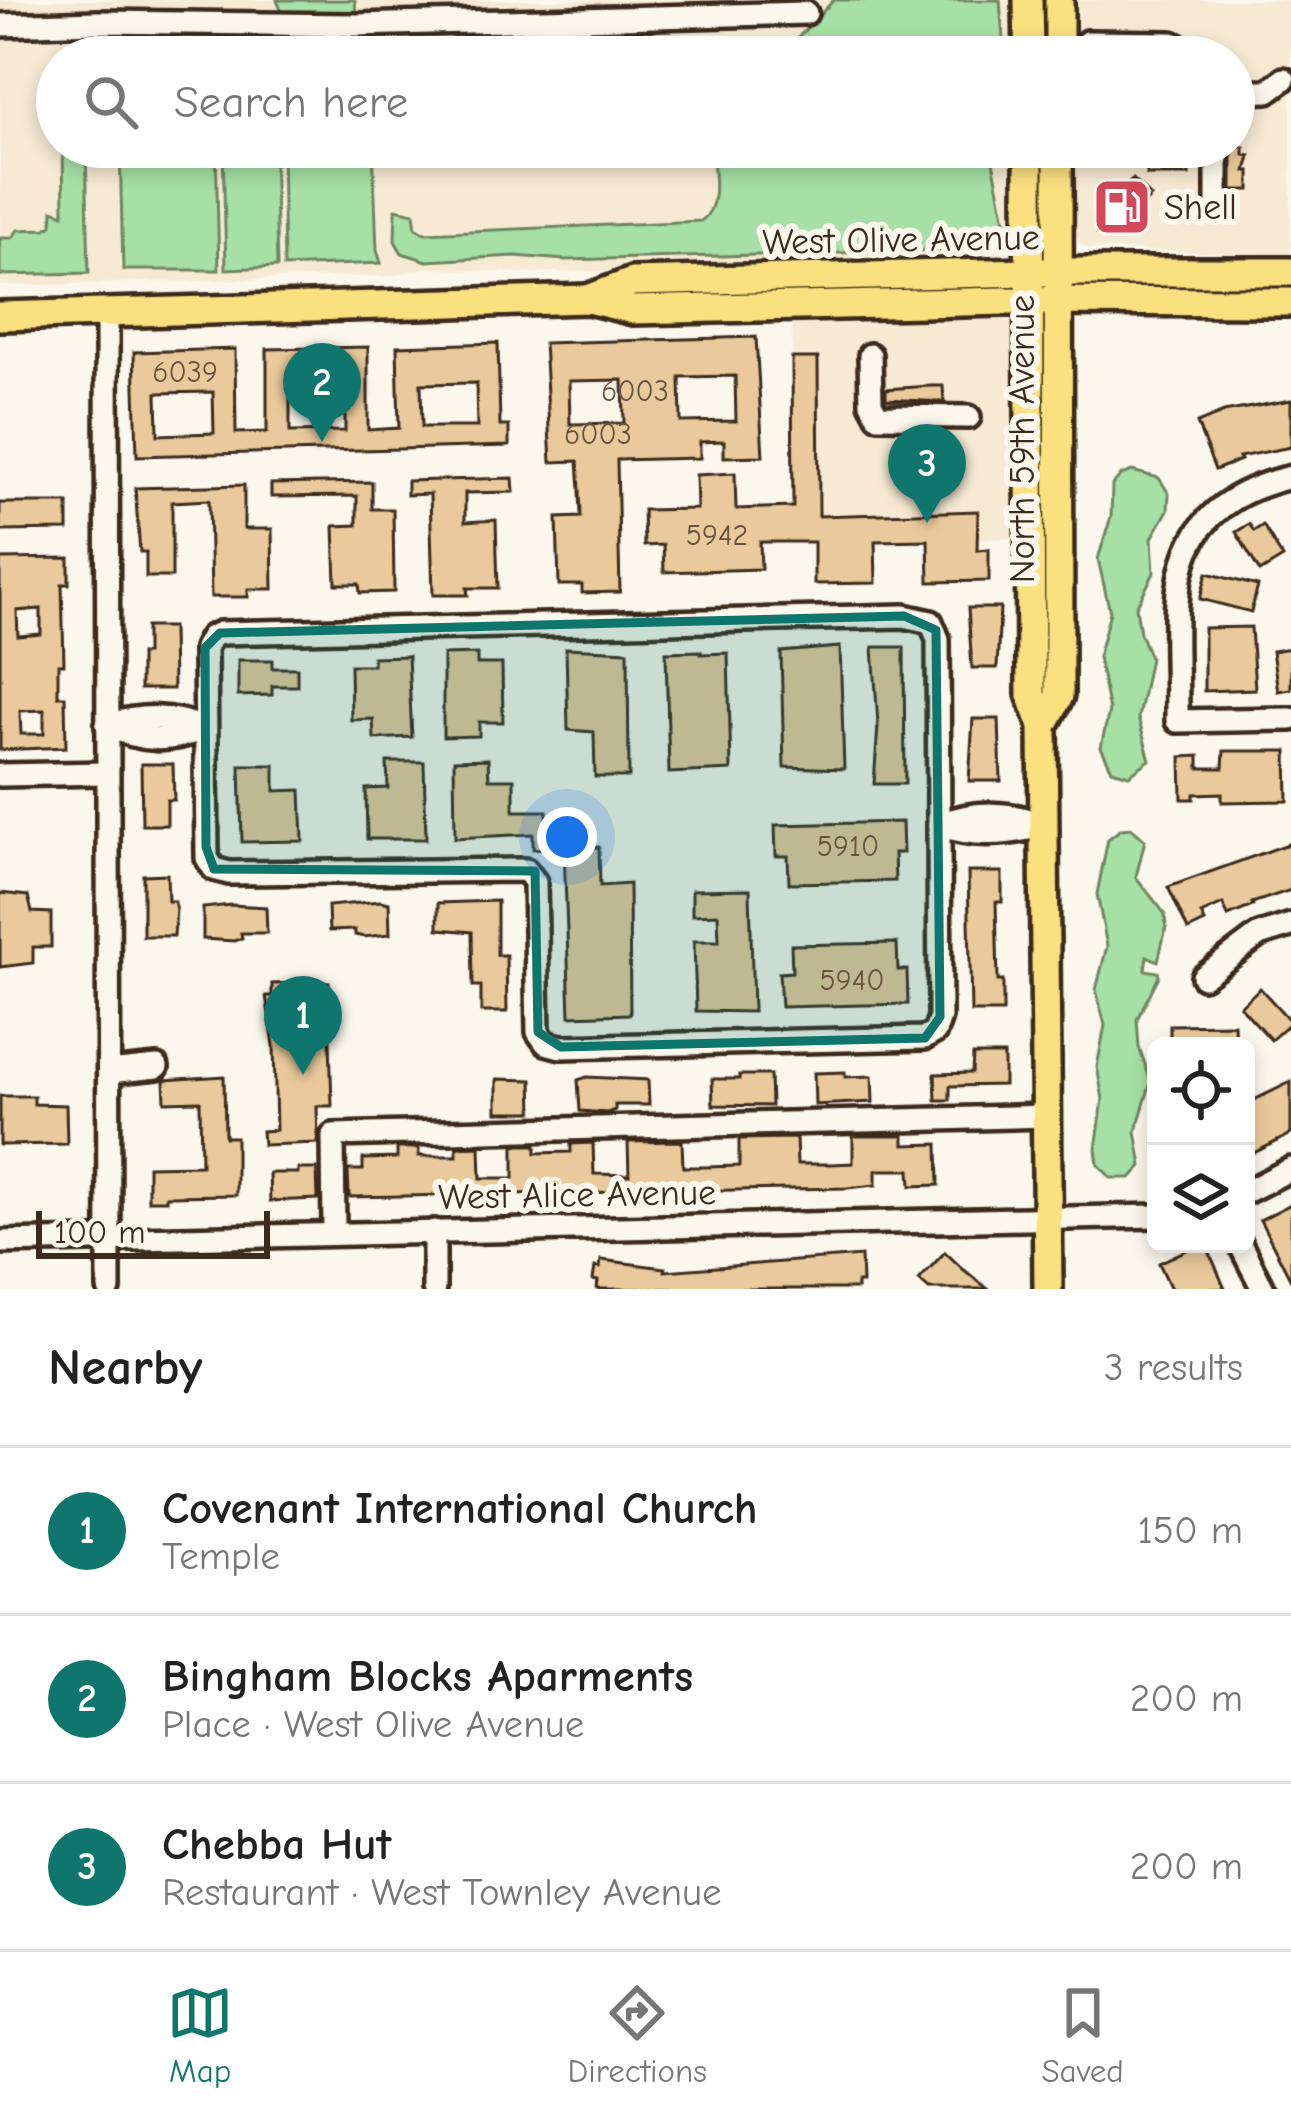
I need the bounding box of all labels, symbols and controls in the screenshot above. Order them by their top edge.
search box [36,36,1255,168]
icon: search [78,69,144,135]
text: Search here [174,76,408,128]
fuel station icon: Shell [1091,176,1153,238]
place label: Shell [1164,187,1237,228]
street label: West Olive Avenue [762,217,1040,263]
street label: North 59th Avenue [1002,295,1043,583]
pin: 2 [283,343,361,442]
house number: 6039 [152,355,218,390]
house number: 6003 [601,374,669,409]
house number: 6003 [564,417,632,452]
pin: 3 [888,424,966,523]
house number: 5942 [686,518,748,553]
your location [537,807,597,867]
house number: 5910 [817,829,879,864]
house number: 5940 [820,963,884,998]
pin: 1 [264,976,342,1075]
map controls [1147,1037,1255,1253]
button: locate [1147,1037,1255,1145]
button: layers [1147,1145,1255,1253]
street label: West Alice Avenue [438,1172,716,1218]
scale bar [36,1205,270,1258]
text: 100 m [54,1213,146,1251]
text: Nearby [48,1338,202,1397]
text: 3 results [1104,1345,1243,1390]
text: Covenant International Church [162,1482,758,1534]
text: 1 [79,1508,95,1553]
text: 150 m [1137,1508,1243,1553]
text: Temple [162,1534,280,1579]
text: Bingham Blocks Aparments [162,1650,693,1702]
text: 2 [77,1676,97,1721]
text: 200 m [1130,1676,1243,1721]
text: Place · West Olive Avenue [162,1702,584,1747]
text: Chebba Hut [162,1818,391,1870]
text: 3 [77,1844,97,1889]
text: 200 m [1130,1844,1243,1889]
text: Restaurant · West Townley Avenue [162,1870,721,1915]
tab: Map [167,1980,233,2090]
tab: Directions [568,1980,707,2090]
tab: Saved [1041,1980,1124,2090]

